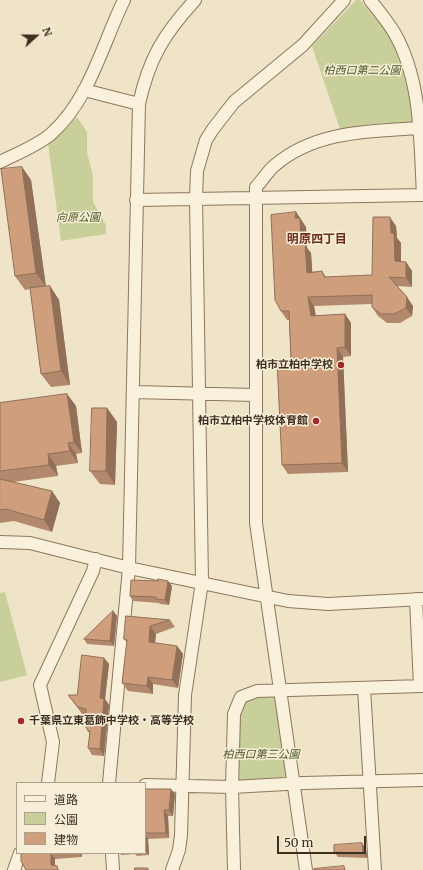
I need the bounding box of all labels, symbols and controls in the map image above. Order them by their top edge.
north arrow [16,16,56,56]
text: N [39,25,55,38]
park label: 柏西口第二公園 [324,64,400,78]
park label: 向原公園 [56,211,100,225]
district label: 明原四丁目 [287,233,347,247]
place label: 柏市立柏中学校 [256,358,333,372]
marker: 柏市立柏中学校 [336,360,346,370]
place label: 柏市立柏中学校体育館 [198,414,308,428]
marker: 柏市立柏中学校体育館 [311,416,321,426]
place label: 千葉県立東葛飾中学校・高等学校 [29,714,194,728]
marker: 千葉県立東葛飾中学校・高等学校 [16,716,26,726]
park label: 柏西口第三公園 [223,748,299,762]
legend [16,782,146,854]
text: 道路 [54,792,78,807]
text: 公園 [54,812,78,827]
scale bar [279,828,368,854]
text: 建物 [54,832,78,847]
text: 50 m [284,835,313,850]

